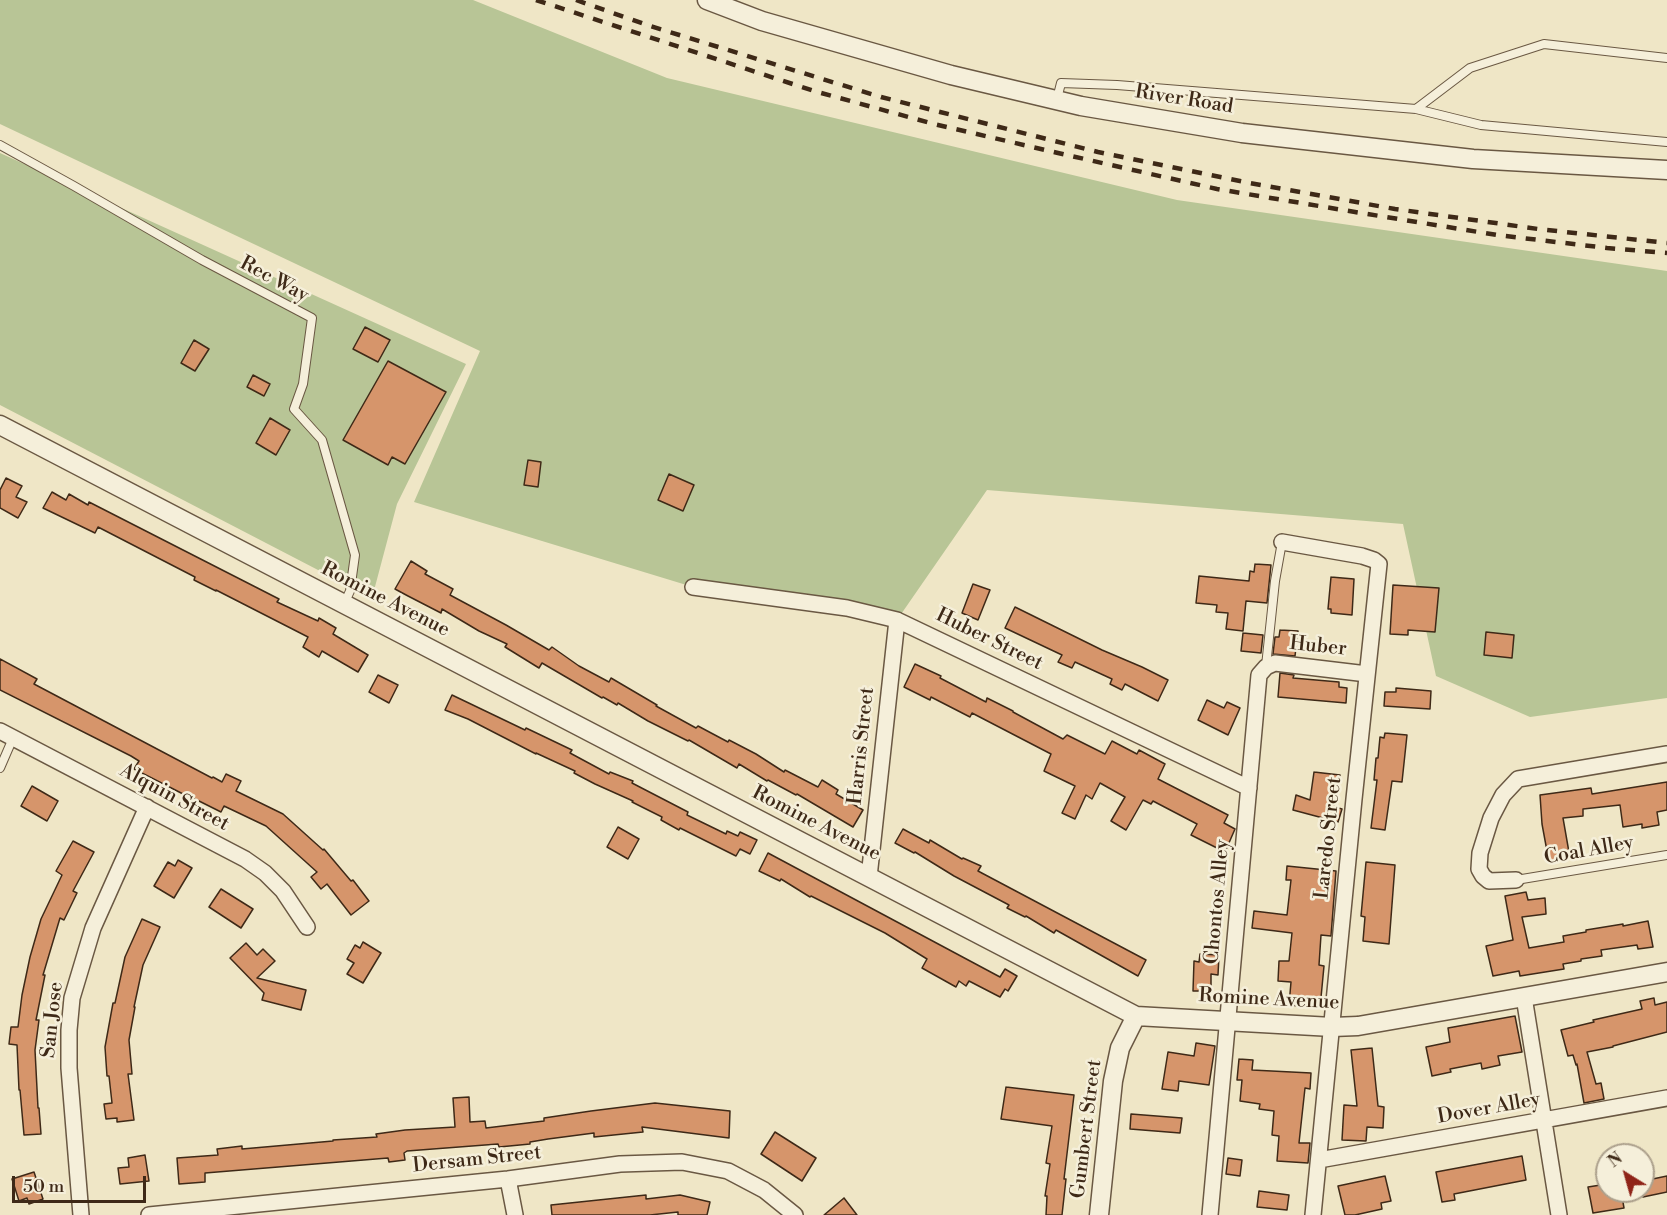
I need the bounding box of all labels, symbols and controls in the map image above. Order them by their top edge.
street label: River Road [1133,80,1235,120]
street label: Rec Way [235,252,313,308]
street label: Romine Avenue [317,557,453,643]
street label: Huber Street [932,604,1046,676]
street label: Huber [1288,632,1348,662]
street label: Harris Street [844,686,880,806]
street label: Alquin Street [115,759,233,837]
street label: Laredo Street [1311,776,1347,900]
street label: Romine Avenue [748,781,884,867]
street label: Coal Alley [1542,831,1636,871]
street label: Chontos Alley [1201,839,1235,965]
street label: San Jose [37,981,69,1059]
street label: Romine Avenue [1198,984,1340,1016]
street label: Gumbert Street [1067,1058,1107,1200]
street label: Dover Alley [1436,1088,1542,1130]
street label: Dersam Street [412,1141,542,1179]
north arrow [1595,1143,1655,1203]
text: N [1604,1148,1626,1172]
scale bar [15,1164,148,1202]
text: 50 m [23,1175,64,1198]

